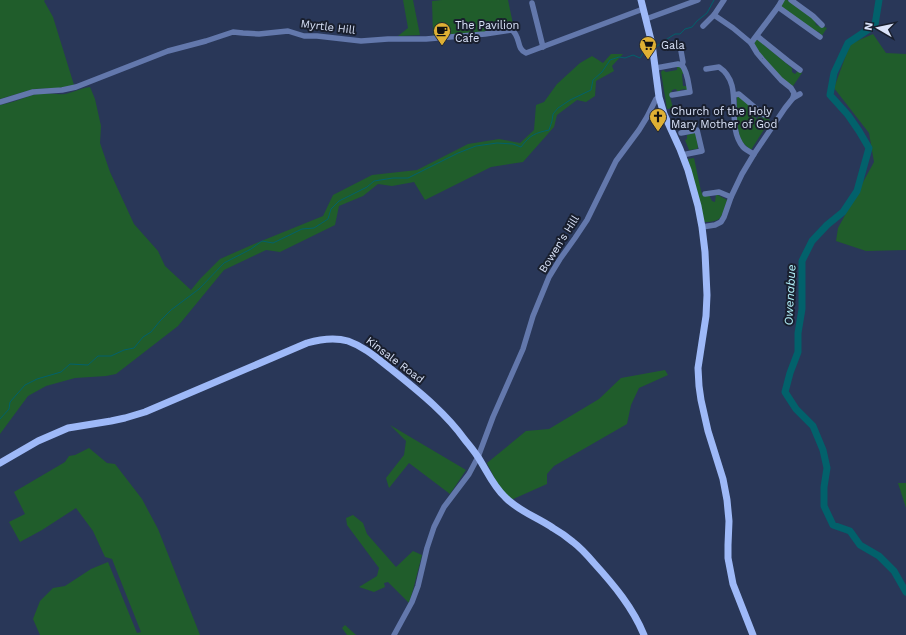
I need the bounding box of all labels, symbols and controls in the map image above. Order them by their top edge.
north arrow [858,8,898,48]
street label: Myrtle Hill [300,17,357,37]
place label: The Pavilion Cafe [455,19,519,45]
cafe icon: The Pavilion Cafe [432,21,452,46]
text: N [862,21,876,32]
supermarket icon: Gala [638,35,658,60]
place label: Gala [661,39,685,52]
place label: Church of the Holy Mary Mother of God [671,105,777,131]
church icon: Church of the Holy Mary Mother of God [648,107,668,132]
street label: Bowen's Hill [536,212,582,275]
water label: Owenabue [781,264,799,326]
street label: Kinsale Road [363,334,427,386]

